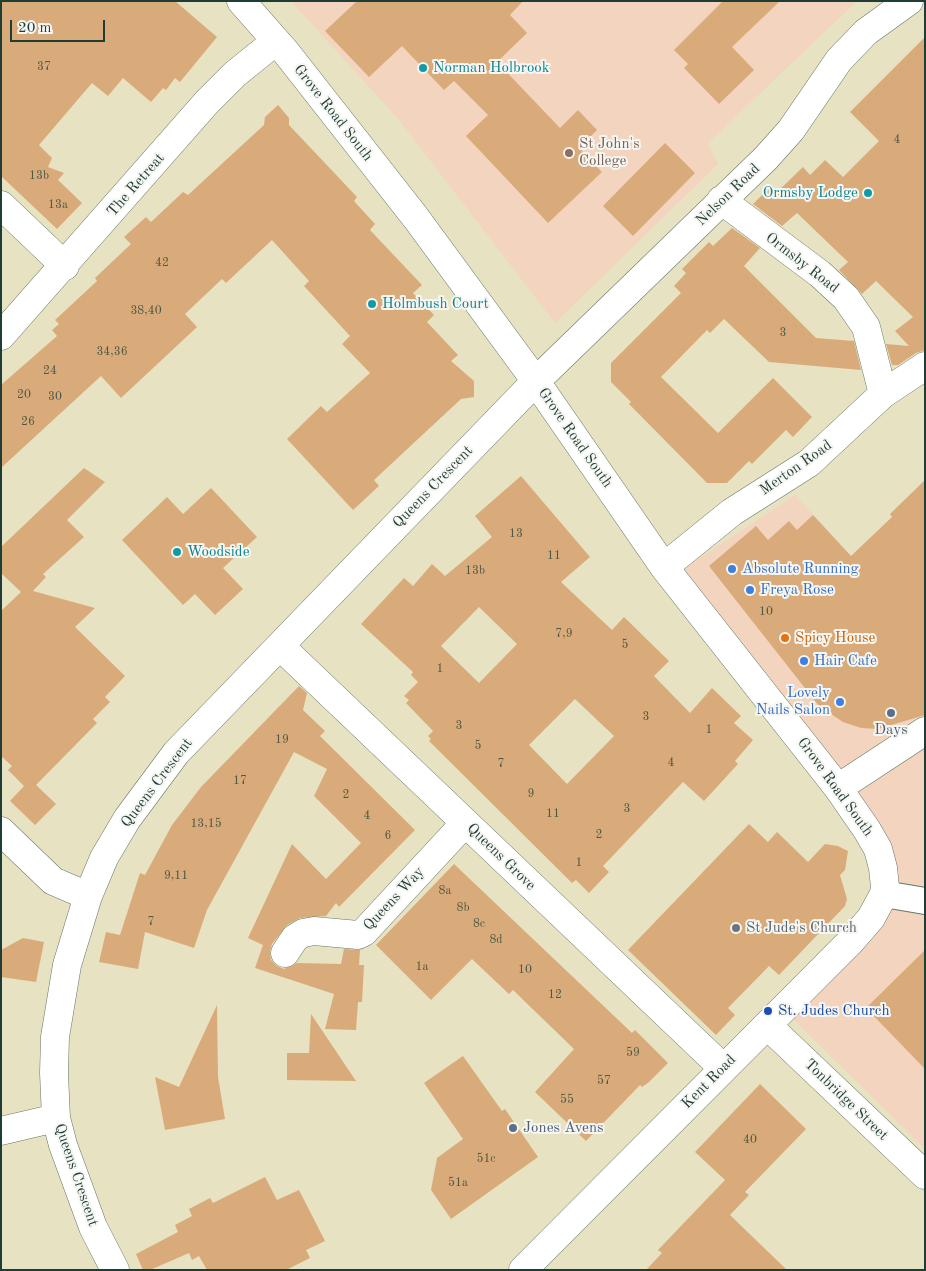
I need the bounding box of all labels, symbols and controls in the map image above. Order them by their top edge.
scale bar [12,10,108,42]
text: 20 m [18,21,52,36]
place label: Norman Holbrook [433,59,550,77]
house number: 37 [37,60,51,74]
street label: Grove Road South [290,61,376,165]
marker: Norman Holbrook [417,62,429,74]
house number: 4 [894,133,900,147]
place label: St John's College [579,135,640,170]
marker: St John's College [563,147,575,159]
street label: The Retreat [103,149,169,221]
street label: Nelson Road [692,160,764,230]
house number: 13b [29,169,49,183]
place label: Ormsby Lodge [763,184,858,202]
marker: Ormsby Lodge [862,187,874,199]
house number: 13a [48,198,68,212]
street label: Ormsby Road [762,229,842,297]
house number: 42 [155,256,169,270]
place label: Holmbush Court [382,295,489,313]
marker: Holmbush Court [366,298,378,310]
house number: 38,40 [130,304,162,318]
house number: 3 [780,326,786,340]
house number: 34,36 [96,345,128,359]
house number: 24 [43,364,57,378]
street label: Grove Road South [534,385,616,491]
house number: 20 [17,388,31,402]
house number: 30 [48,390,62,404]
house number: 26 [21,415,35,429]
street label: Merton Road [756,437,836,499]
street label: Queens Crescent [389,442,477,532]
house number: 13 [509,527,523,541]
place label: Woodside [187,543,250,561]
marker: Woodside [171,546,183,558]
house number: 11 [547,549,561,563]
place label: Absolute Running [742,560,859,578]
marker: Absolute Running [726,563,738,575]
house number: 13b [465,564,485,578]
place label: Freya Rose [760,581,834,599]
marker: Freya Rose [744,584,756,596]
house number: 10 [759,605,773,619]
house number: 7,9 [555,627,573,641]
place label: Spicy House [795,629,875,647]
marker: Spicy House [779,632,791,644]
house number: 5 [622,638,628,652]
place label: Hair Cafe [814,652,877,670]
marker: Hair Cafe [798,655,810,667]
house number: 1 [437,662,443,676]
place label: Lovely Nails Salon [756,684,830,719]
marker: Lovely Nails Salon [834,696,846,708]
marker: Days [885,707,897,719]
house number: 3 [643,710,649,724]
house number: 3 [456,719,462,733]
place label: Days [874,721,908,739]
house number: 1 [706,723,712,737]
house number: 19 [275,733,289,747]
street label: Grove Road South [793,734,877,840]
street label: Queens Crescent [117,735,197,831]
house number: 5 [475,739,481,753]
house number: 4 [668,756,674,770]
house number: 7 [498,757,504,771]
house number: 17 [233,774,247,788]
house number: 9 [528,787,534,801]
house number: 2 [343,788,349,802]
house number: 3 [624,802,630,816]
house number: 11 [546,807,560,821]
house number: 4 [364,809,370,823]
house number: 13,15 [190,817,222,831]
street label: Queens Grove [463,820,539,894]
house number: 2 [596,828,602,842]
house number: 6 [385,829,391,843]
house number: 1 [576,856,582,870]
street label: Queens Way [360,863,428,935]
house number: 9,11 [164,869,188,883]
house number: 8a [439,884,451,898]
house number: 8b [456,901,470,915]
house number: 7 [148,915,154,929]
house number: 8c [473,917,485,931]
place label: St Jude's Church [746,919,857,937]
marker: St Jude's Church [730,922,742,934]
house number: 8d [489,933,503,947]
house number: 1a [416,960,428,974]
house number: 10 [518,963,532,977]
house number: 12 [548,988,562,1002]
place label: St. Judes Church [778,1002,890,1020]
marker: St. Judes Church [762,1005,774,1017]
house number: 59 [626,1046,640,1060]
street label: Kent Road [678,1051,740,1113]
street label: Tonbridge Street [800,1055,892,1145]
house number: 57 [597,1074,611,1088]
house number: 55 [560,1093,574,1107]
place label: Jones Avens [523,1119,603,1137]
street label: Queens Crescent [50,1121,102,1229]
marker: Jones Avens [507,1122,519,1134]
house number: 40 [743,1133,757,1147]
house number: 51c [476,1152,496,1166]
house number: 51a [448,1176,468,1190]

